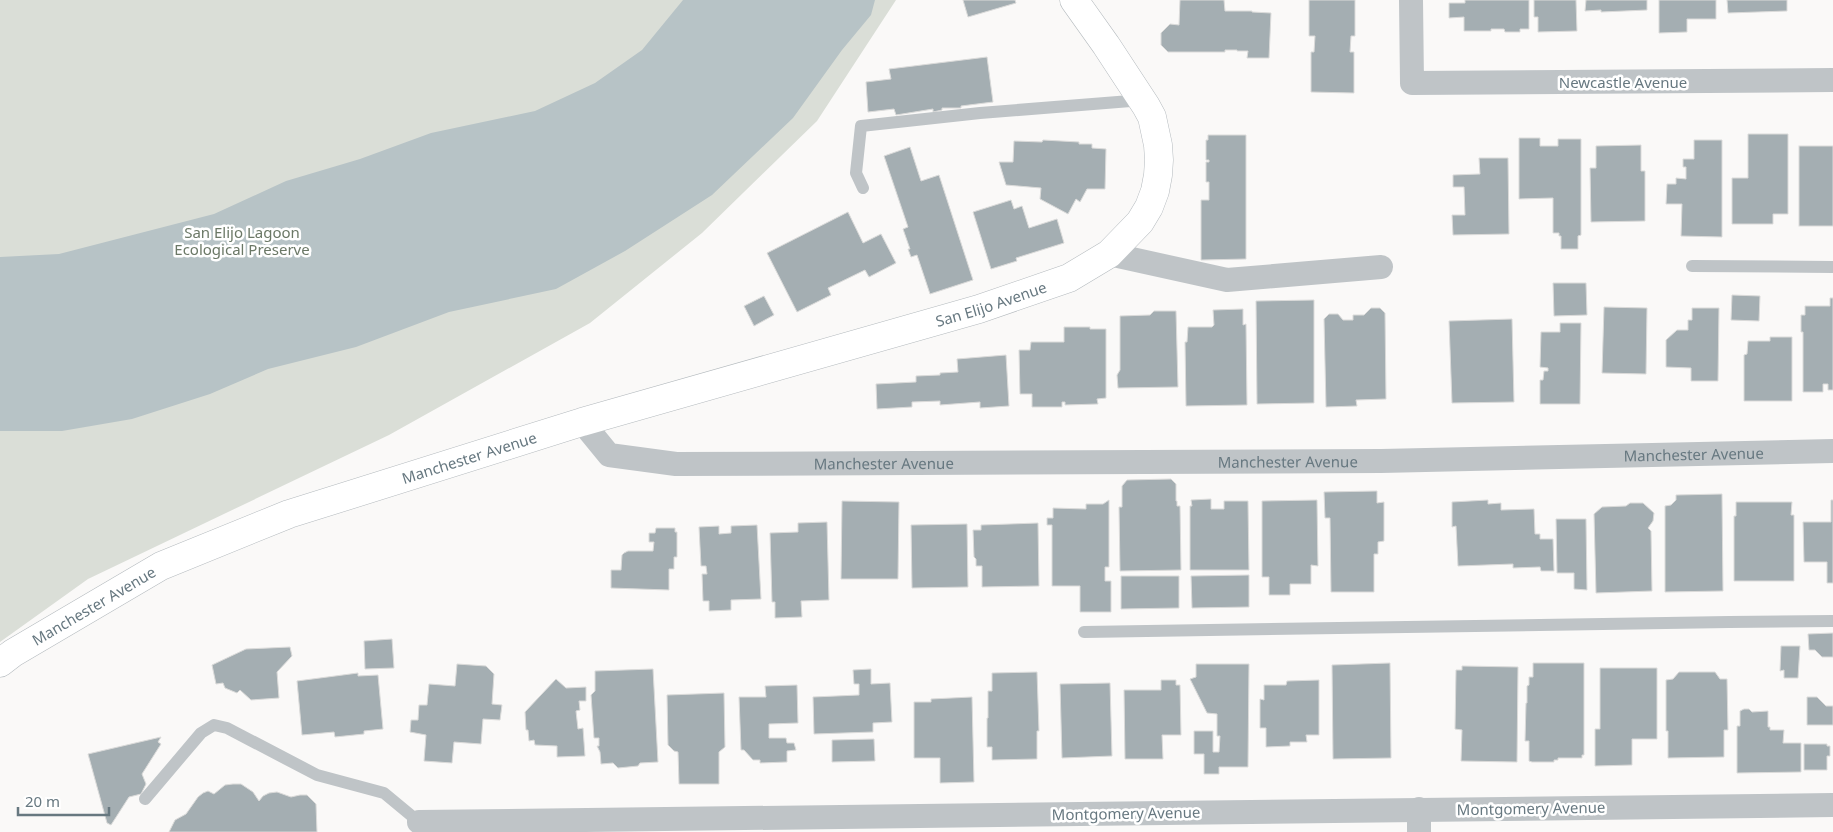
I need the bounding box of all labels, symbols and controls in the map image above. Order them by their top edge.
street label: Newcastle Avenue [1559,72,1687,92]
park label: San Elijo Lagoon Ecological Preserve [174,222,310,259]
street label: San Elijo Avenue [933,277,1049,331]
street label: Manchester Avenue [399,427,539,488]
street label: Manchester Avenue [1623,443,1764,466]
street label: Manchester Avenue [1218,451,1358,472]
street label: Manchester Avenue [814,453,954,473]
street label: Manchester Avenue [28,561,159,650]
scale bar [18,784,109,816]
text: 20 m [25,791,60,811]
street label: Montgomery Avenue [1457,797,1605,819]
street label: Montgomery Avenue [1052,802,1200,824]

